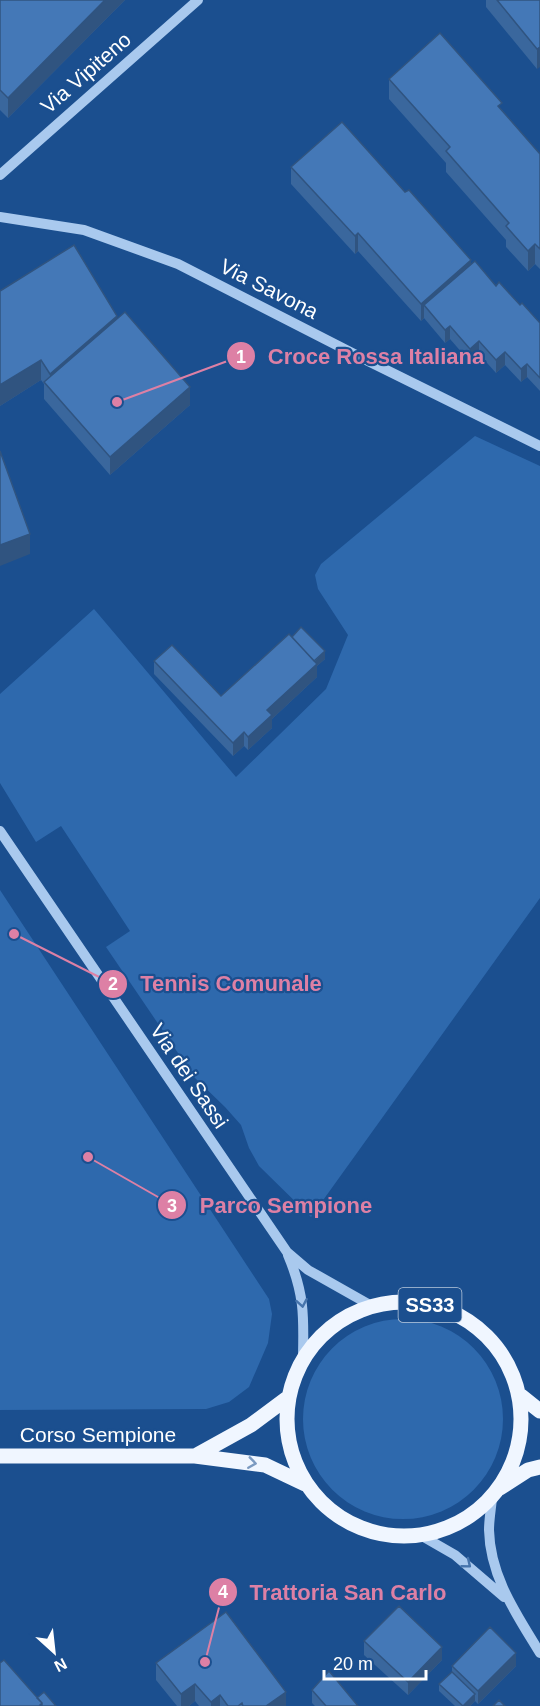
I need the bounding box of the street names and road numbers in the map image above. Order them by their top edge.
street label: Via Vipiteno [36,27,135,118]
street label: Via Savona [216,254,322,323]
street label: Via dei Sassi [146,1019,233,1132]
road number: SS33 [398,1288,462,1322]
street label: Corso Sempione [20,1423,176,1446]

